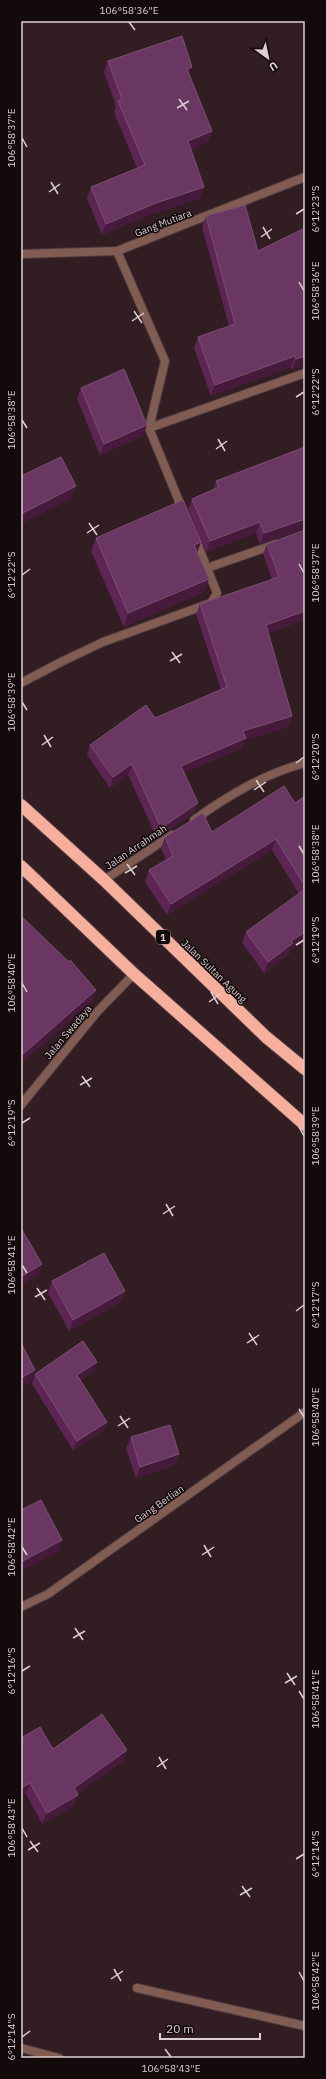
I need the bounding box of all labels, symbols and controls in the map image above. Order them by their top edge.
text: 106°58'36"E [99,4,159,17]
north arrow [248,38,288,78]
text: U [266,58,280,74]
text: 106°58'37"E [5,108,18,168]
text: 6°12'23"S [309,185,322,233]
street label: Gang Mutiara [133,206,194,240]
text: 106°58'36"E [309,261,322,321]
text: 6°12'22"S [309,368,322,416]
text: 106°58'38"E [5,390,18,450]
text: 106°58'37"E [309,543,322,603]
text: 6°12'22"S [5,551,18,599]
text: 106°58'39"E [5,672,18,732]
text: 6°12'20"S [309,733,322,781]
street label: Jalan Arrahmah [103,822,169,872]
text: 106°58'38"E [309,824,322,884]
text: 6°12'19"S [309,916,322,964]
road number: 1 [156,930,170,944]
street label: Jalan Sultan Agung [179,936,250,1006]
text: 106°58'40"E [5,953,18,1013]
street label: Jalan Swadaya [42,1002,95,1062]
text: 6°12'19"S [5,1099,18,1147]
text: 106°58'39"E [309,1106,322,1166]
text: 106°58'41"E [5,1235,18,1295]
text: 6°12'17"S [309,1281,322,1329]
text: 106°58'40"E [309,1387,322,1447]
street label: Gang Berlian [132,1482,186,1526]
text: 106°58'42"E [5,1517,18,1577]
text: 6°12'16"S [5,1647,18,1695]
text: 106°58'41"E [309,1669,322,1729]
text: 106°58'43"E [5,1798,18,1858]
text: 6°12'14"S [309,1830,322,1878]
text: 106°58'42"E [309,1951,322,2011]
text: 6°12'14"S [5,2013,18,2061]
scale bar [160,2015,260,2041]
text: 20 m [166,2021,194,2036]
text: 106°58'43"E [141,2062,201,2075]

